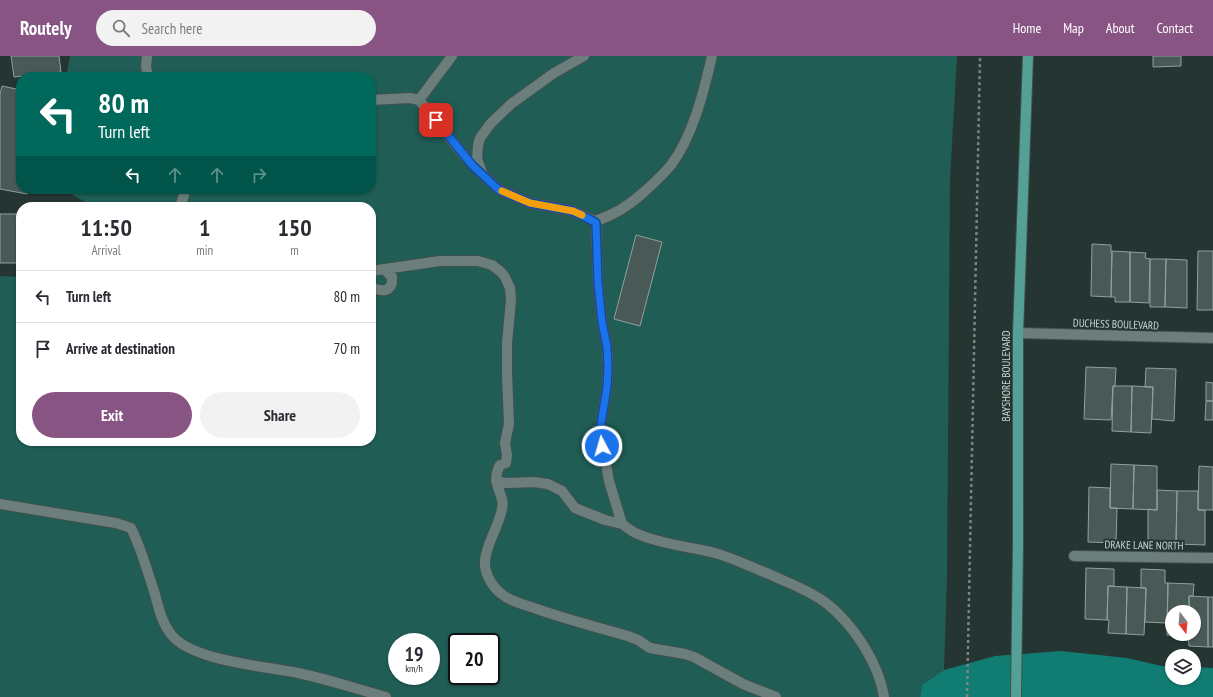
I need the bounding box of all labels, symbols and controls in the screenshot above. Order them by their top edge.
search box [96,10,376,46]
text: Routely [20,16,72,40]
icon: search [110,17,132,39]
text: Search here [142,19,203,38]
text: Home [1013,19,1041,37]
text: Map [1063,19,1084,37]
text: About [1106,19,1135,37]
text: Contact [1157,19,1193,37]
text: 80 m [98,84,149,121]
icon: left [32,88,84,140]
pin [419,103,453,137]
icon: arrive [425,109,447,131]
text: Turn left [98,120,150,143]
icon: left [122,164,144,186]
icon: ahead [164,164,186,186]
icon: ahead [206,164,228,186]
icon: right [248,164,270,186]
text: 11:50 [80,212,132,243]
text: 1 [199,212,210,243]
text: 150 [277,212,312,243]
text: Arrival [91,242,121,259]
text: min [196,242,213,259]
text: m [290,242,299,259]
icon: left [32,286,54,308]
text: Turn left [66,287,111,306]
text: 80 m [334,287,360,306]
street label: DUCHESS BOULEVARD [1073,316,1159,333]
street label: BAYSHORE BOULEVARD [999,330,1013,421]
icon: arrive [32,338,54,360]
text: Arrive at destination [66,339,175,358]
text: 70 m [334,339,360,358]
button: Exit [32,392,192,438]
button: Share [200,392,360,438]
position arrow [581,425,623,467]
street label: DRAKE LANE NORTH [1104,537,1184,553]
north arrow [1165,605,1201,641]
map controls [1165,605,1201,685]
speed limit sign: 20 [448,633,500,685]
text: 19 [404,641,424,667]
button: layers [1165,649,1201,685]
text: km/h [405,662,423,675]

